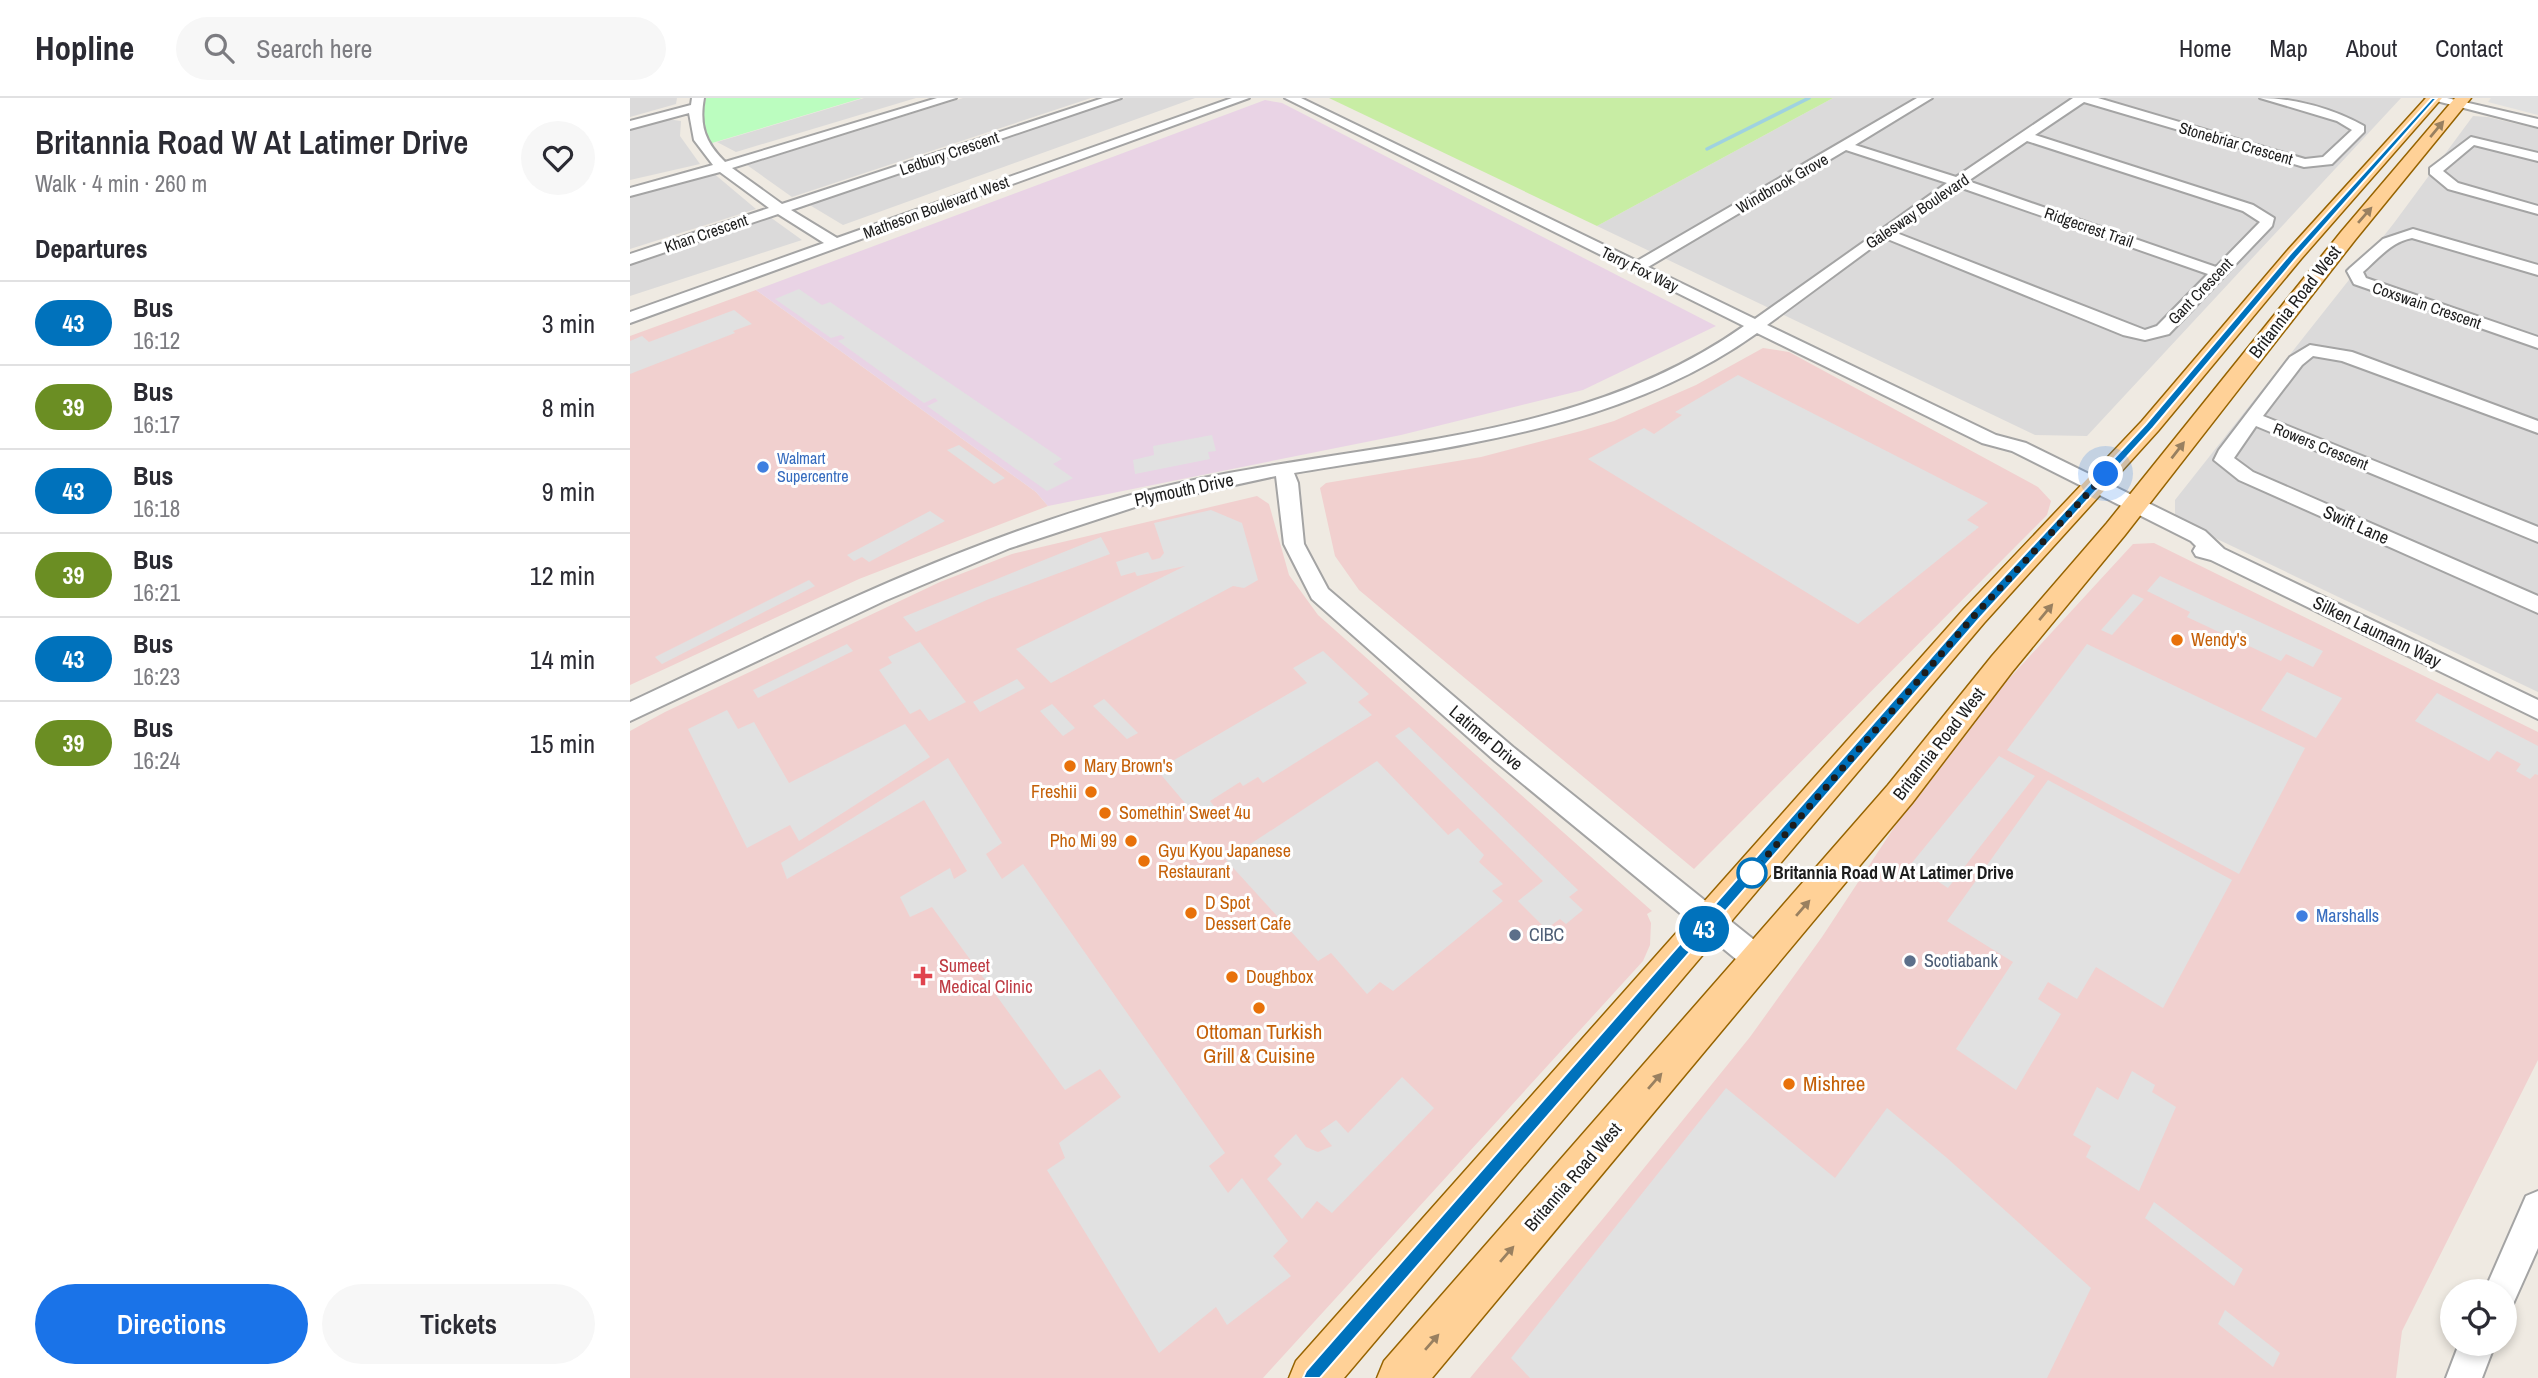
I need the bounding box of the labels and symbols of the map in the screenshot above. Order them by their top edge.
street label: Stonebriar Crescent [2177,116,2296,170]
one-way arrow [2430,120,2445,138]
street label: Ledbury Crescent [896,126,1002,180]
street label: Windbrook Grove [1732,148,1832,218]
street label: Galesway Boulevard [1861,168,1973,254]
street label: Matheson Boulevard West [860,170,1012,244]
street label: Ridgecrest Trail [2042,202,2136,253]
one-way arrow [2357,206,2373,224]
street label: Khan Crescent [661,208,751,258]
street label: Britannia Road West [2243,240,2347,363]
street label: Terry Fox Way [1598,241,1683,297]
street label: Gant Crescent [2163,253,2238,329]
street label: Coxswain Crescent [2370,276,2485,334]
street label: Rowers Crescent [2270,417,2372,475]
one-way arrow [2170,442,2185,460]
place label: Walmart Supercentre [777,447,848,487]
your location [2088,456,2123,491]
marker: Walmart Supercentre [755,459,771,475]
street label: Plymouth Drive [1132,467,1236,512]
street label: Swift Lane [2319,499,2393,550]
street label: Silken Laumann Way [2309,590,2446,674]
one-way arrow [2038,603,2054,621]
place label: Wendy's [2191,627,2247,652]
marker: Wendy's [2169,632,2185,648]
street label: Britannia Road West [1887,682,1991,805]
street label: Latimer Drive [1444,699,1529,776]
place label: Mary Brown's [1084,753,1173,778]
marker: Mary Brown's [1062,758,1078,774]
place label: Freshii [1031,779,1077,804]
marker: Freshii [1083,784,1099,800]
place label: Somethin' Sweet 4u [1119,800,1251,825]
marker: Somethin' Sweet 4u [1097,805,1113,821]
place label: Pho Mi 99 [1050,828,1117,853]
marker: Pho Mi 99 [1123,833,1139,849]
place label: Gyu Kyou Japanese Restaurant [1158,838,1291,884]
marker: Gyu Kyou Japanese Restaurant [1136,853,1152,869]
marker: Britannia Road W At Latimer Drive [1737,858,1767,888]
place label: Britannia Road W At Latimer Drive [1773,860,2014,885]
place label: D Spot Dessert Cafe [1205,890,1291,936]
one-way arrow [1795,900,1810,917]
place label: Marshalls [2316,903,2379,928]
marker: D Spot Dessert Cafe [1183,905,1199,921]
line badge: 43 [1672,906,1736,952]
marker: Marshalls [2294,908,2310,924]
place label: CIBC [1529,922,1564,947]
marker: CIBC [1507,927,1523,943]
place label: Scotiabank [1924,948,1998,973]
place label: Sumeet Medical Clinic [939,953,1033,999]
marker: Scotiabank [1902,953,1918,969]
place label: Doughbox [1246,964,1314,989]
marker: Sumeet Medical Clinic [913,966,933,986]
marker: Doughbox [1224,969,1240,985]
marker: Ottoman Turkish Grill & Cuisine [1251,1000,1267,1016]
place label: Ottoman Turkish Grill & Cuisine [1196,1017,1322,1070]
place label: Mishree [1803,1069,1865,1098]
one-way arrow [1647,1072,1663,1090]
marker: Mishree [1781,1076,1797,1092]
street label: Britannia Road West [1518,1117,1627,1236]
one-way arrow [1499,1245,1515,1263]
one-way arrow [1424,1333,1440,1351]

